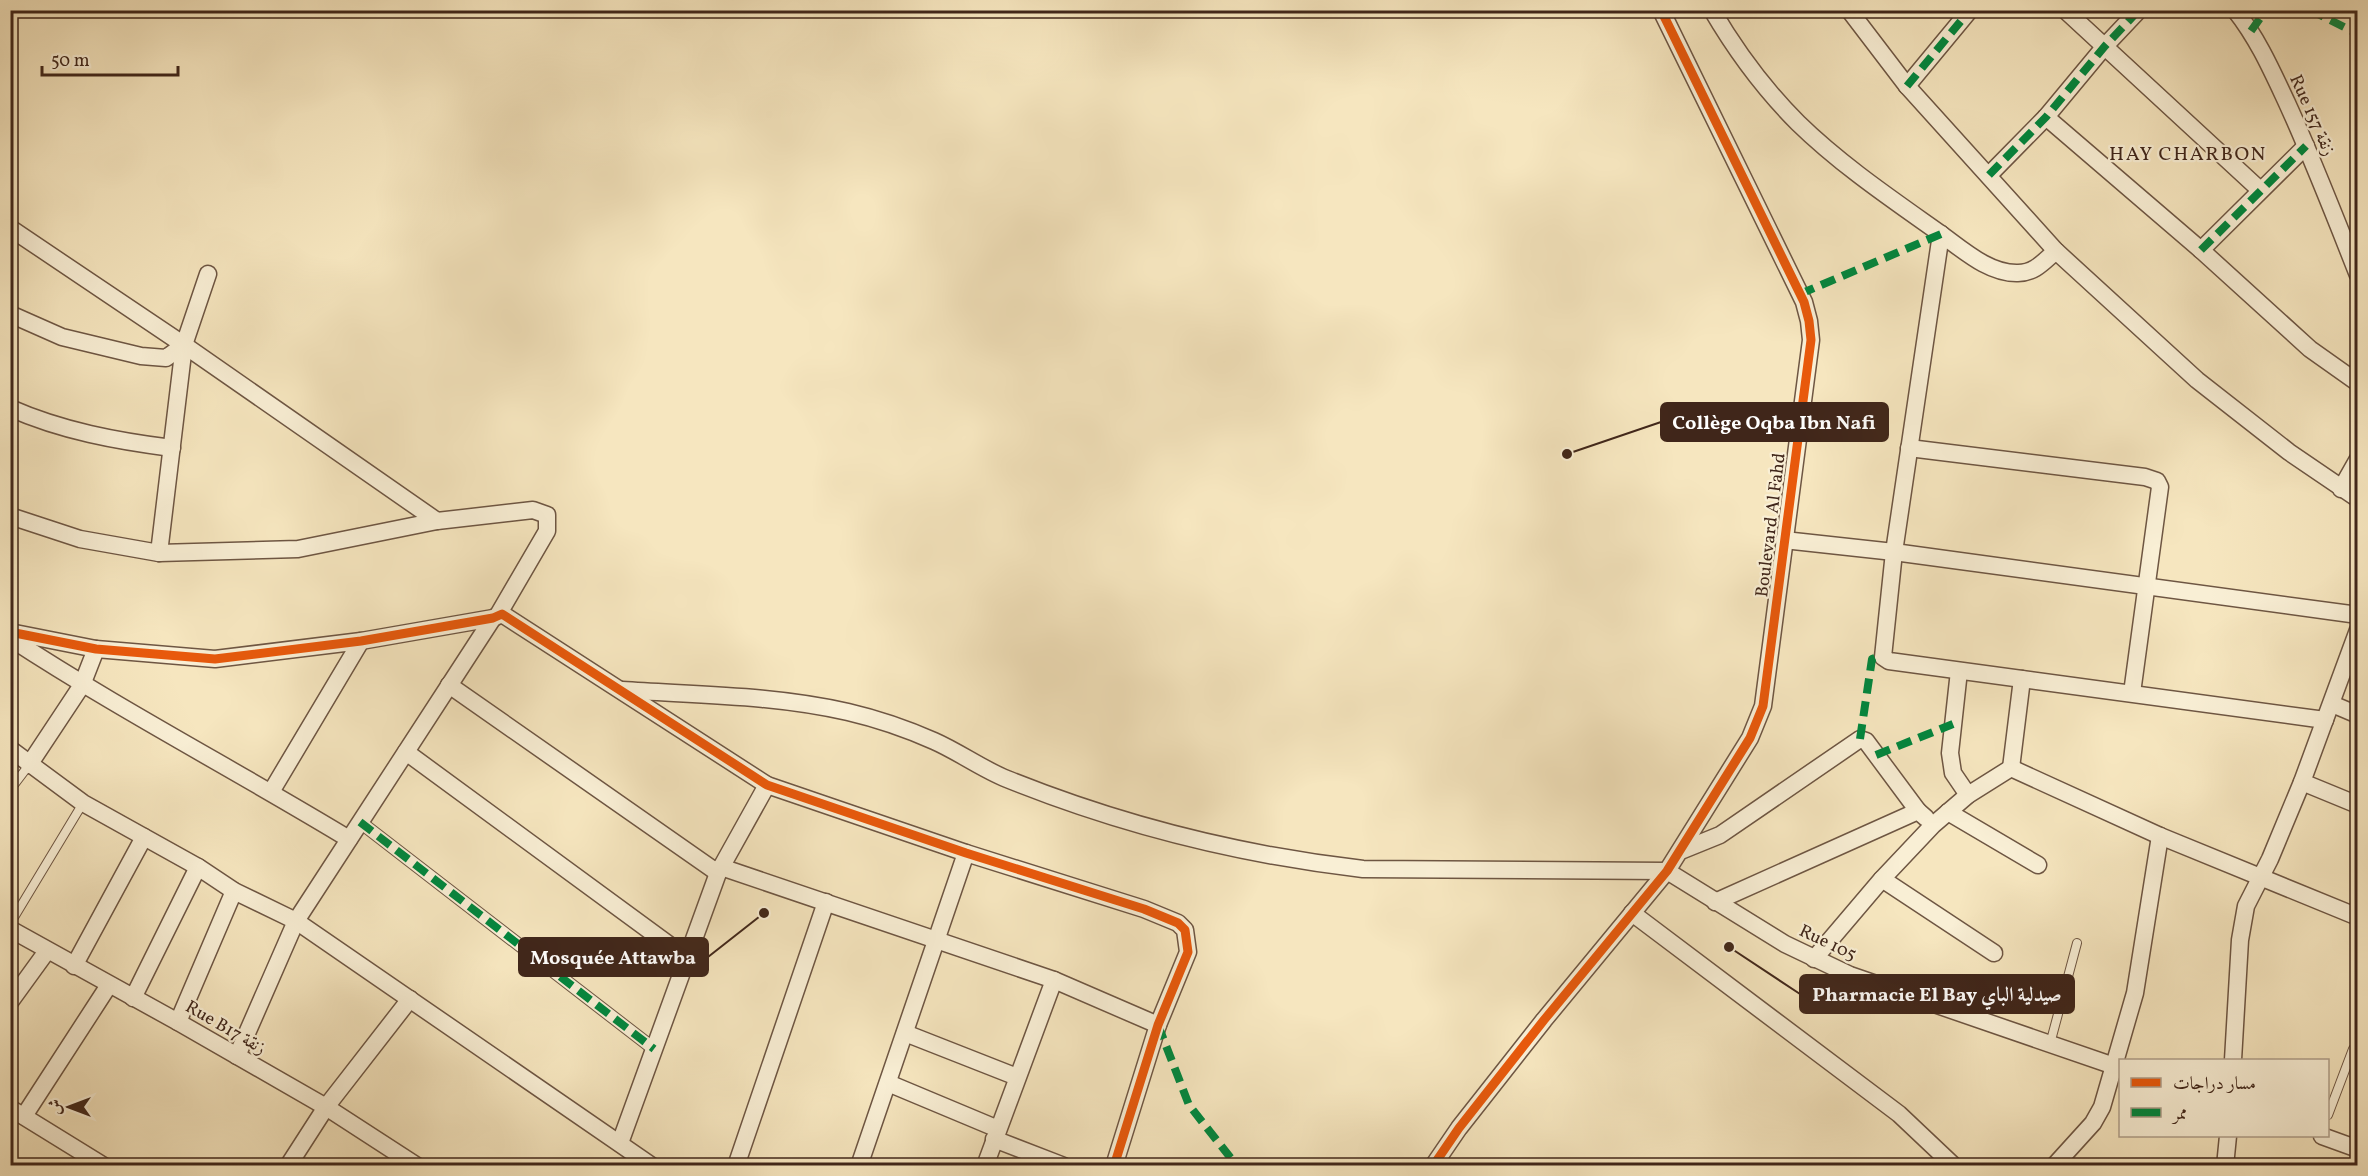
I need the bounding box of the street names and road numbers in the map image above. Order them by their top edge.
street label: Rue 157 زنقة [2283,71,2341,160]
street label: Boulevard Al Fahd [1750,452,1793,599]
street label: Rue 105 [1794,919,1860,968]
street label: Rue B17 زنقة [180,995,270,1061]

